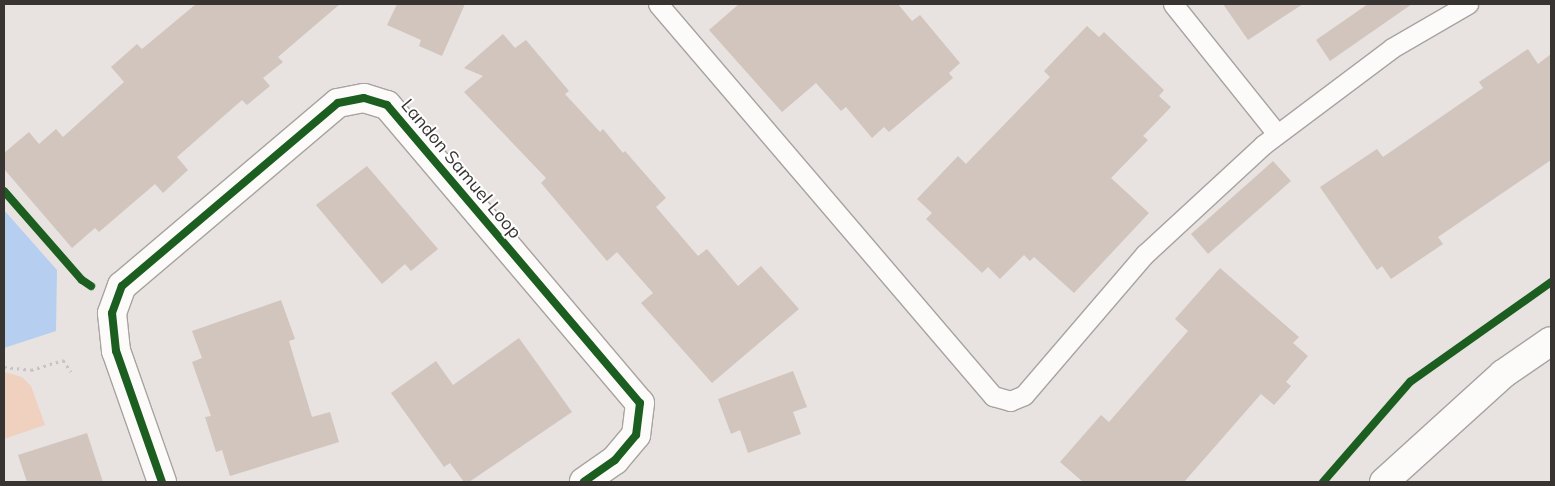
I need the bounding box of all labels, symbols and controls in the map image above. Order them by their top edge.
street label: Landon Samuel Loop [396,95,526,243]

